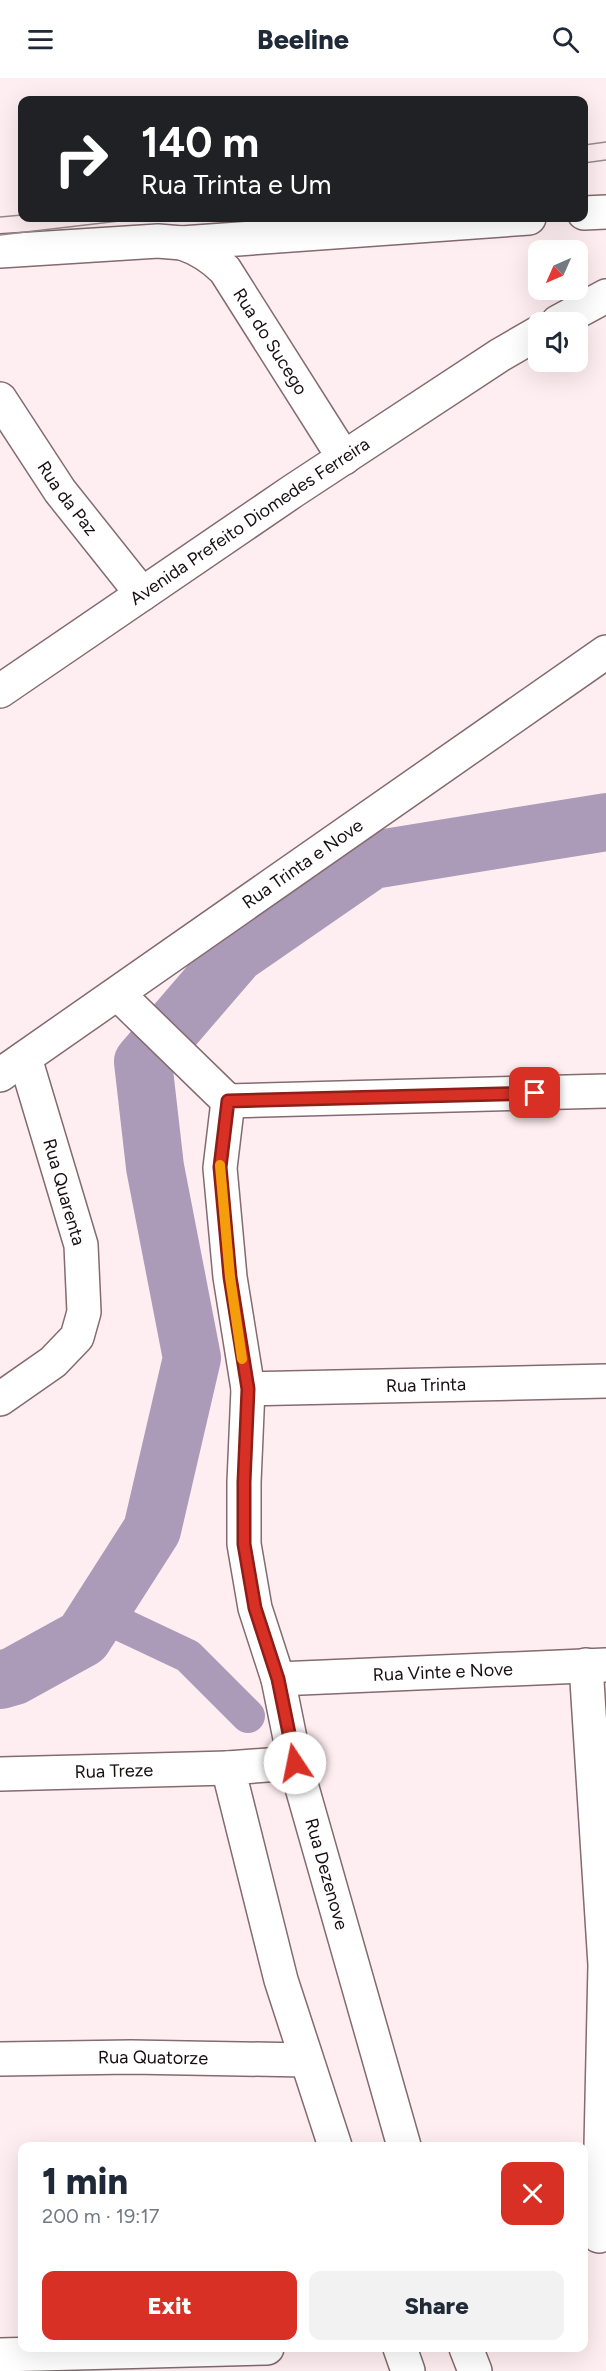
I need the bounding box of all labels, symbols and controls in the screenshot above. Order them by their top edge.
icon: menu [24,23,57,56]
text: Beeline [257,23,349,56]
icon: search [549,23,582,56]
text: 140 m [141,117,259,168]
icon: right [42,120,120,198]
text: Rua Trinta e Um [141,168,332,201]
north arrow [528,240,588,300]
map controls [528,240,588,372]
street label: Rua do Sucego [228,284,312,399]
button: sound [528,312,588,372]
street label: Avenida Prefeito Diomedes Ferreira [126,433,374,610]
street label: Rua da Paz [32,457,102,540]
street label: Rua Trinta e Nove [238,814,367,914]
pin [509,1067,560,1118]
icon: arrive [518,1076,551,1109]
street label: Rua Quarenta [38,1136,90,1248]
street label: Rua Trinta [386,1373,466,1397]
street label: Rua Vinte e Nove [372,1658,513,1686]
position arrow [263,1731,327,1795]
street label: Rua Treze [74,1759,154,1783]
street label: Rua Dezenove [300,1816,353,1932]
street label: Rua Quatorze [98,2046,208,2069]
text: 1 min [42,2160,128,2203]
button: close [501,2162,564,2225]
text: 200 m · 19:17 [42,2204,159,2228]
button: Exit [42,2271,297,2340]
button: Share [309,2271,564,2340]

